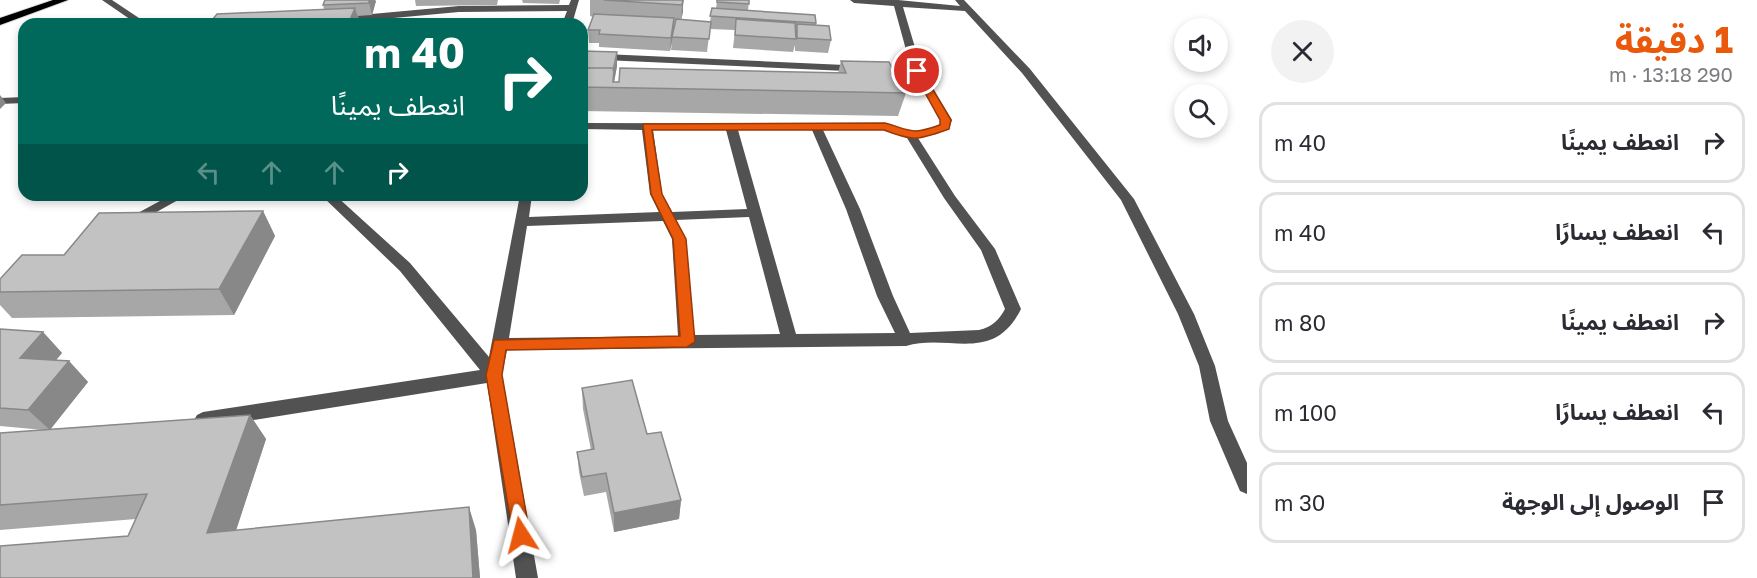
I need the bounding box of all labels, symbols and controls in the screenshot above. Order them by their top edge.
map controls [1174,18,1228,138]
button: sound [1174,18,1228,72]
text: 1 دقيقة [1615,18,1733,61]
button: close [1271,20,1334,83]
text: 40 m [364,27,465,77]
icon: right [486,42,564,120]
pin [891,45,942,96]
icon: arrive [900,54,933,87]
text: 290 m · 13:18 [1609,62,1733,86]
button: search [1174,84,1228,138]
text: انعطف يمينًا [331,89,465,121]
icon: right [1697,126,1730,159]
text: انعطف يمينًا [1561,128,1679,155]
text: 40 m [1274,129,1326,156]
icon: left [192,156,225,189]
icon: ahead [255,156,288,189]
icon: ahead [318,156,351,189]
icon: right [381,156,414,189]
icon: left [1697,216,1730,249]
text: انعطف يسارًا [1555,218,1679,245]
text: 40 m [1274,219,1326,246]
icon: right [1697,306,1730,339]
text: انعطف يمينًا [1561,308,1679,335]
text: 80 m [1274,309,1326,336]
icon: left [1697,396,1730,429]
text: انعطف يسارًا [1555,398,1679,425]
text: 100 m [1274,399,1337,426]
icon: arrive [1697,486,1730,519]
text: الوصول إلى الوجهة [1502,488,1679,515]
text: 30 m [1274,489,1326,516]
position arrow [489,503,553,567]

